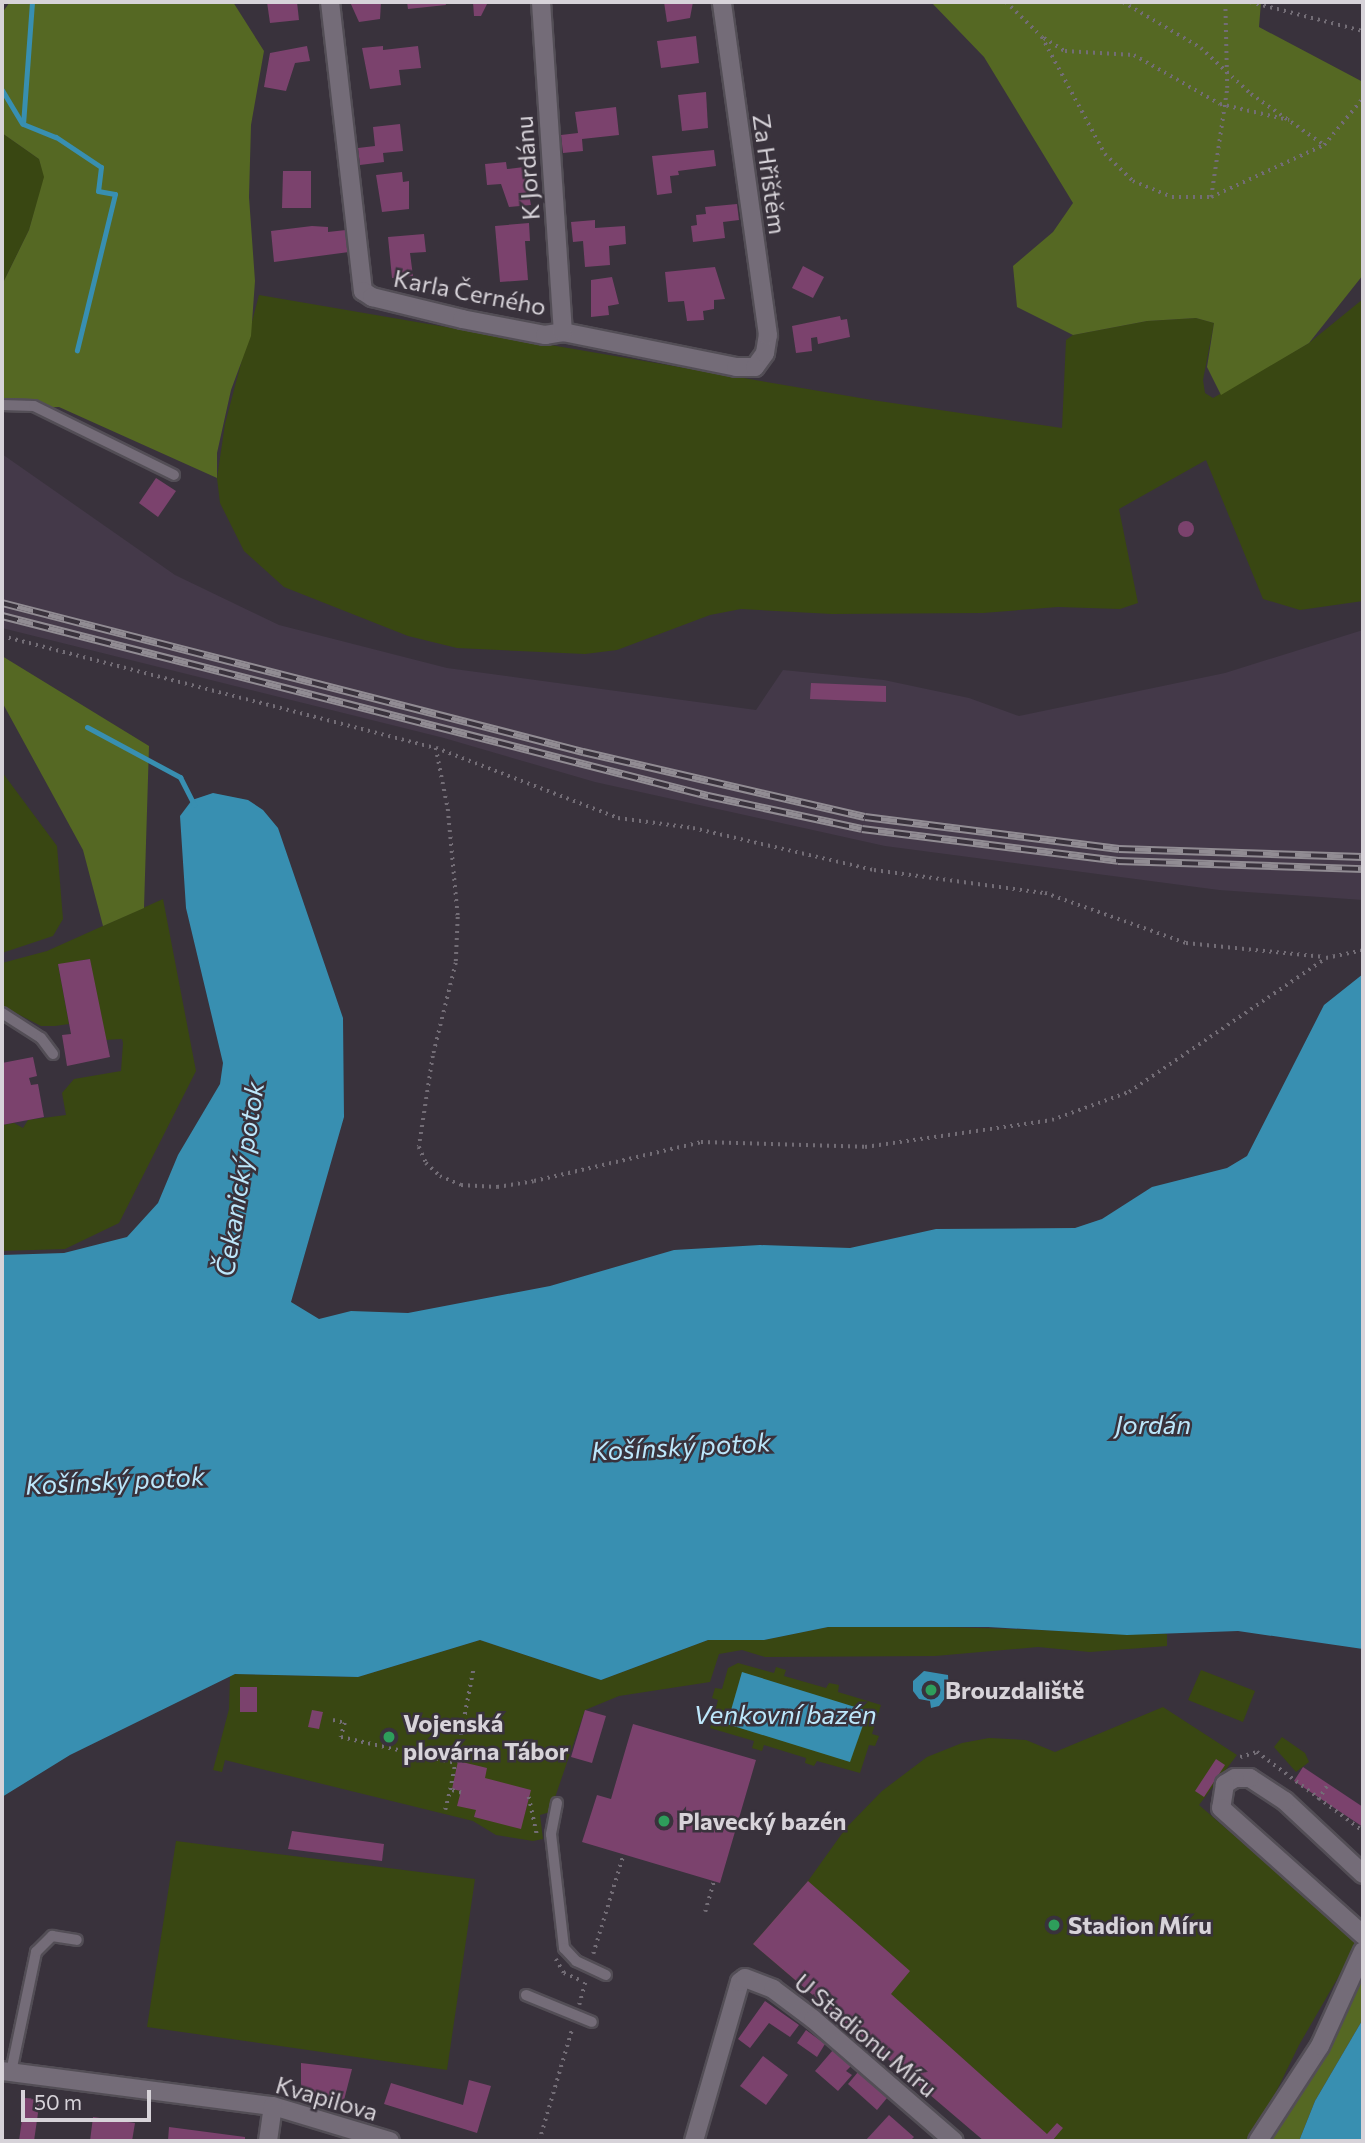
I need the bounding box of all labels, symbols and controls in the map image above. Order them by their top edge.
street label: Za Hřištěm [747,112,793,236]
street label: K Jordánu [509,115,545,221]
street label: Karla Černého [391,263,549,321]
water label: Čekanický potok [208,1079,270,1279]
water label: Jordán [1115,1408,1191,1440]
water label: Košínský potok [590,1426,772,1466]
water label: Košínský potok [24,1460,206,1500]
place label: Brouzdaliště [945,1676,1085,1704]
marker: Brouzdaliště [923,1682,939,1698]
water label: Venkovní bazén [693,1698,877,1730]
place label: Vojenská plovárna Tábor [403,1709,569,1765]
marker: Vojenská plovárna Tábor [381,1729,397,1745]
place label: Plavecký bazén [678,1807,846,1835]
marker: Plavecký bazén [656,1813,672,1829]
place label: Stadion Míru [1068,1911,1212,1939]
marker: Stadion Míru [1046,1917,1062,1933]
street label: U Stadionu Míru [789,1967,943,2103]
street label: Kvapilova [273,2070,381,2126]
scale bar [24,2076,154,2120]
text: 50 m [34,2089,82,2114]

